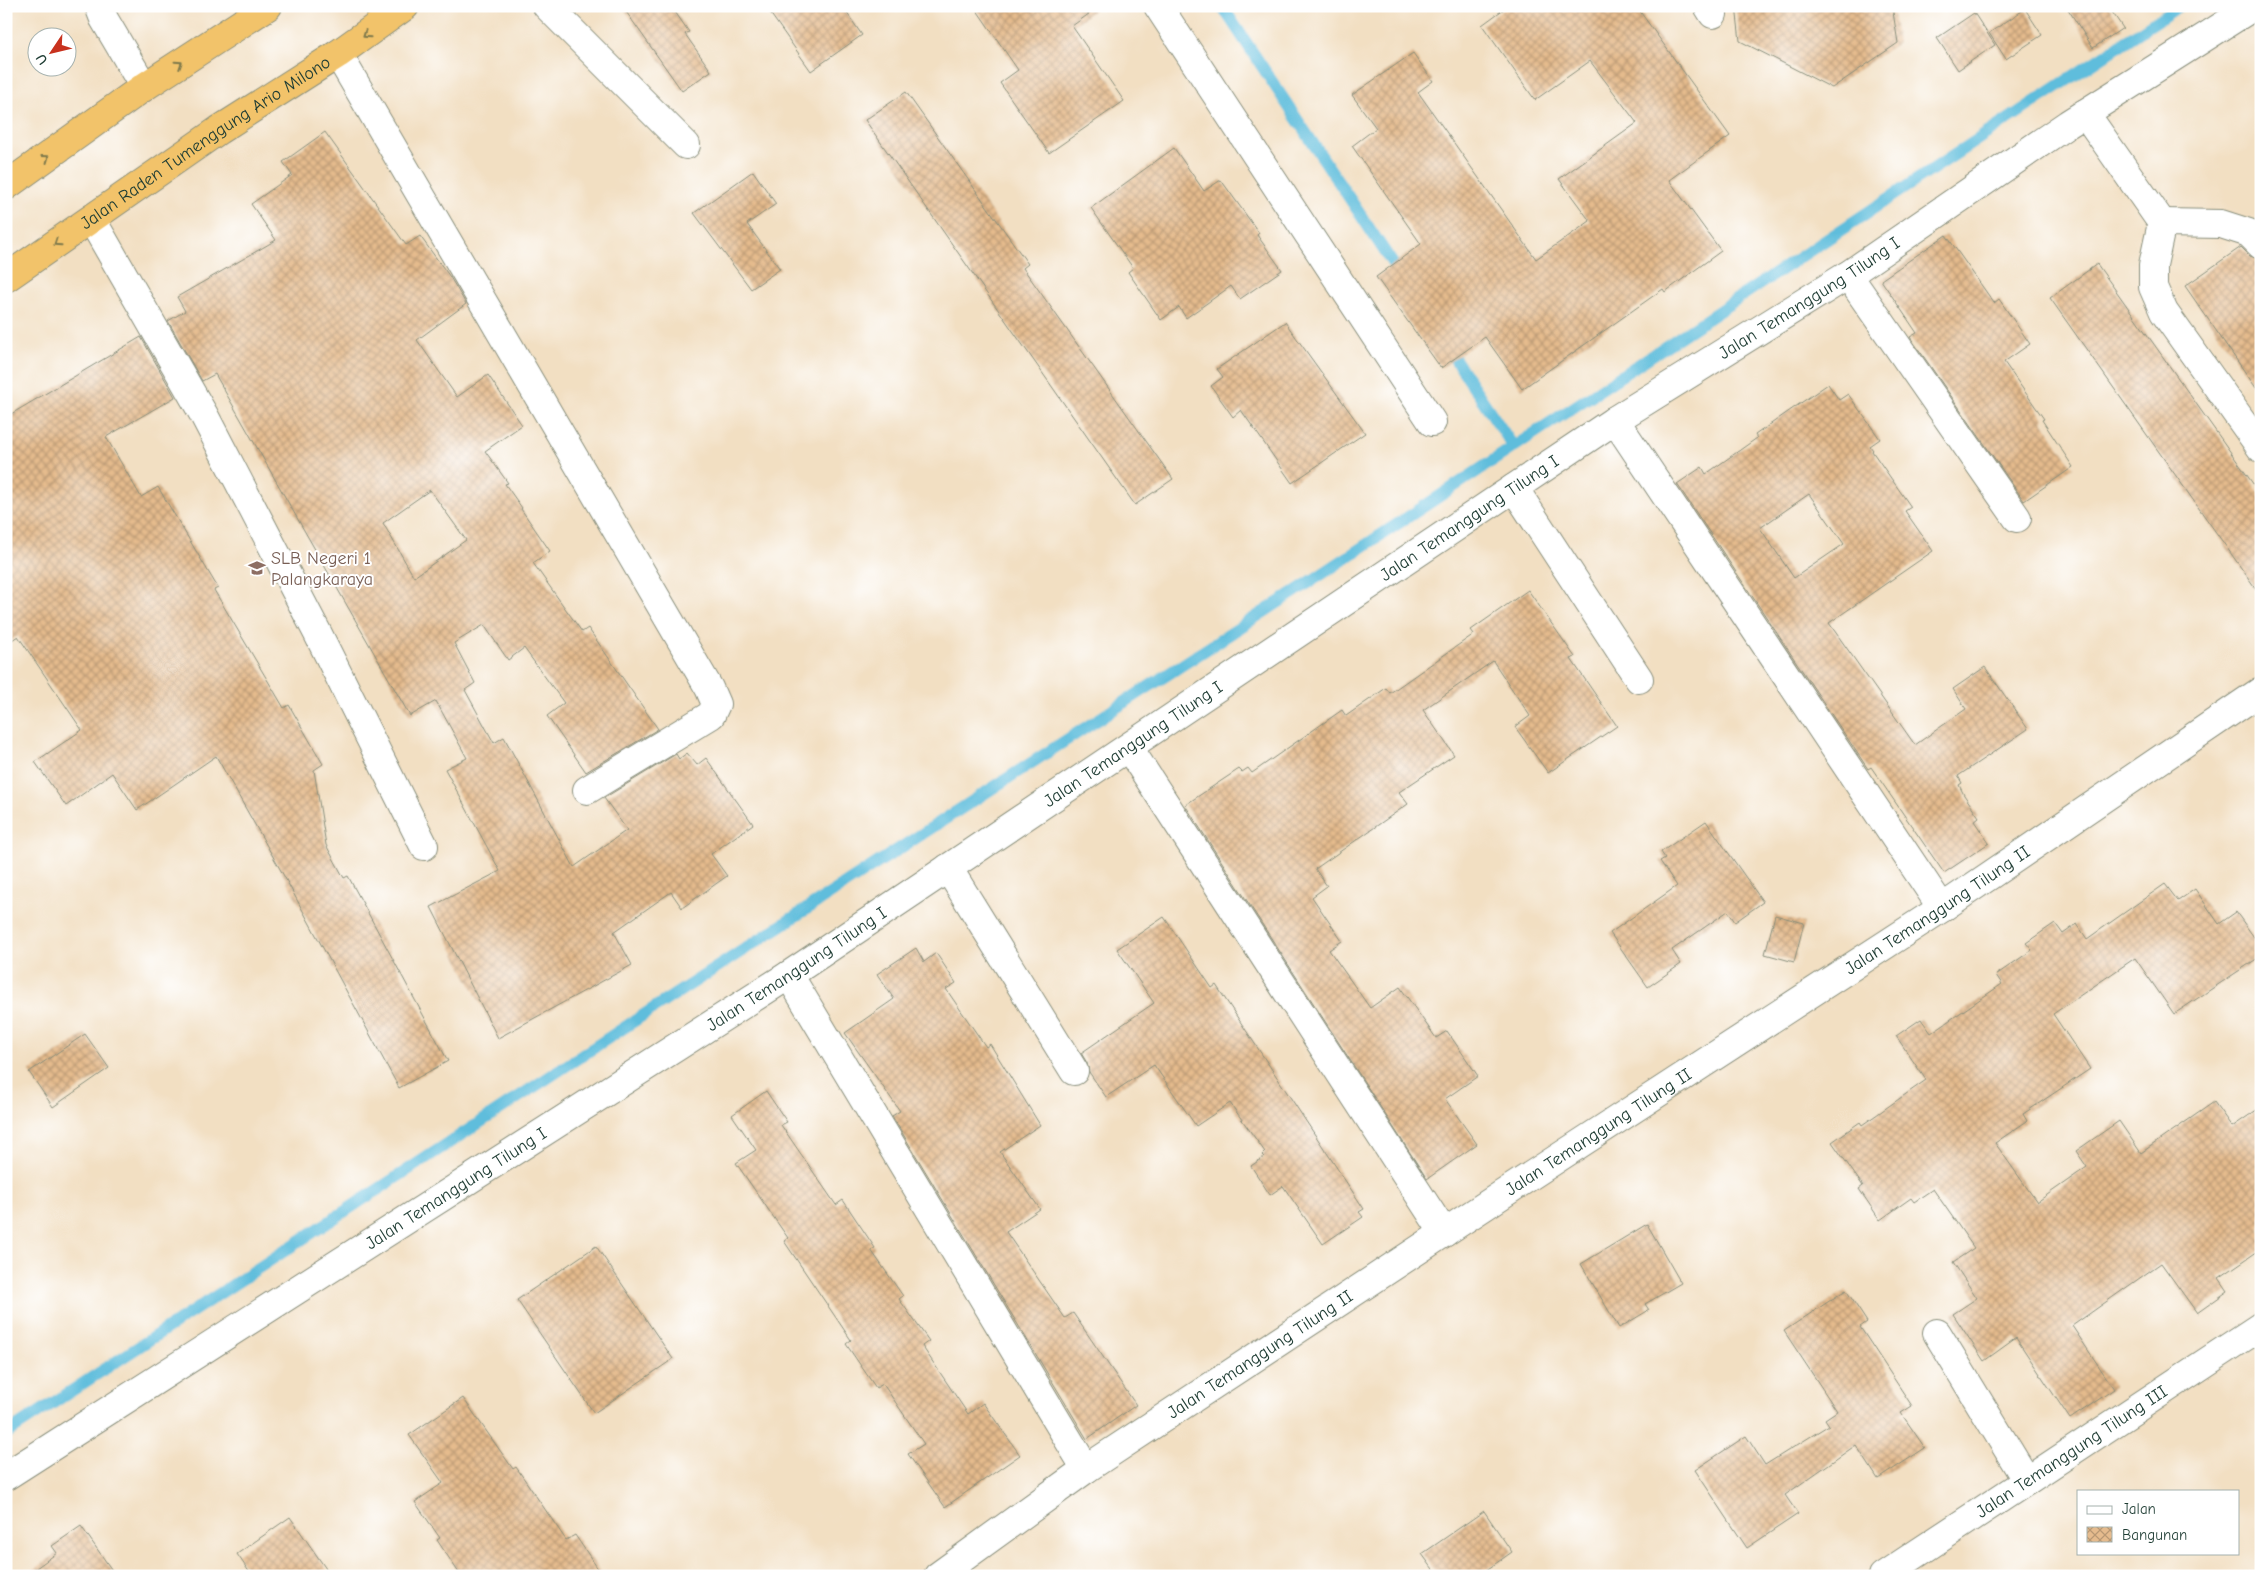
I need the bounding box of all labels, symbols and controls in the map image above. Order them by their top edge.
north arrow [28,28,78,78]
one-way arrow [363,29,372,37]
text: U [32,50,51,68]
street label: Jalan Raden Tumenggung Ario Milono [76,51,334,234]
one-way arrow [174,61,183,71]
one-way arrow [40,155,49,163]
street label: Jalan Temanggung Tilung I [1715,232,1904,364]
one-way arrow [54,237,63,246]
street label: Jalan Temanggung Tilung I [1376,450,1563,586]
place label: SLB Negeri 1 Palangkaraya [271,548,373,590]
school or university icon: SLB Negeri 1 Palangkaraya [247,558,267,578]
street label: Jalan Temanggung Tilung I [1040,676,1226,811]
street label: Jalan Temanggung Tilung II [1841,841,2034,979]
street label: Jalan Temanggung Tilung I [702,902,890,1036]
street label: Jalan Temanggung Tilung II [1501,1063,1695,1200]
street label: Jalan Temanggung Tilung I [361,1122,550,1254]
street label: Jalan Temanggung Tilung II [1163,1285,1357,1423]
street label: Jalan Temanggung Tilung III [1972,1381,2172,1521]
legend [2077,1490,2240,1554]
text: Bangunan [2122,1526,2187,1544]

